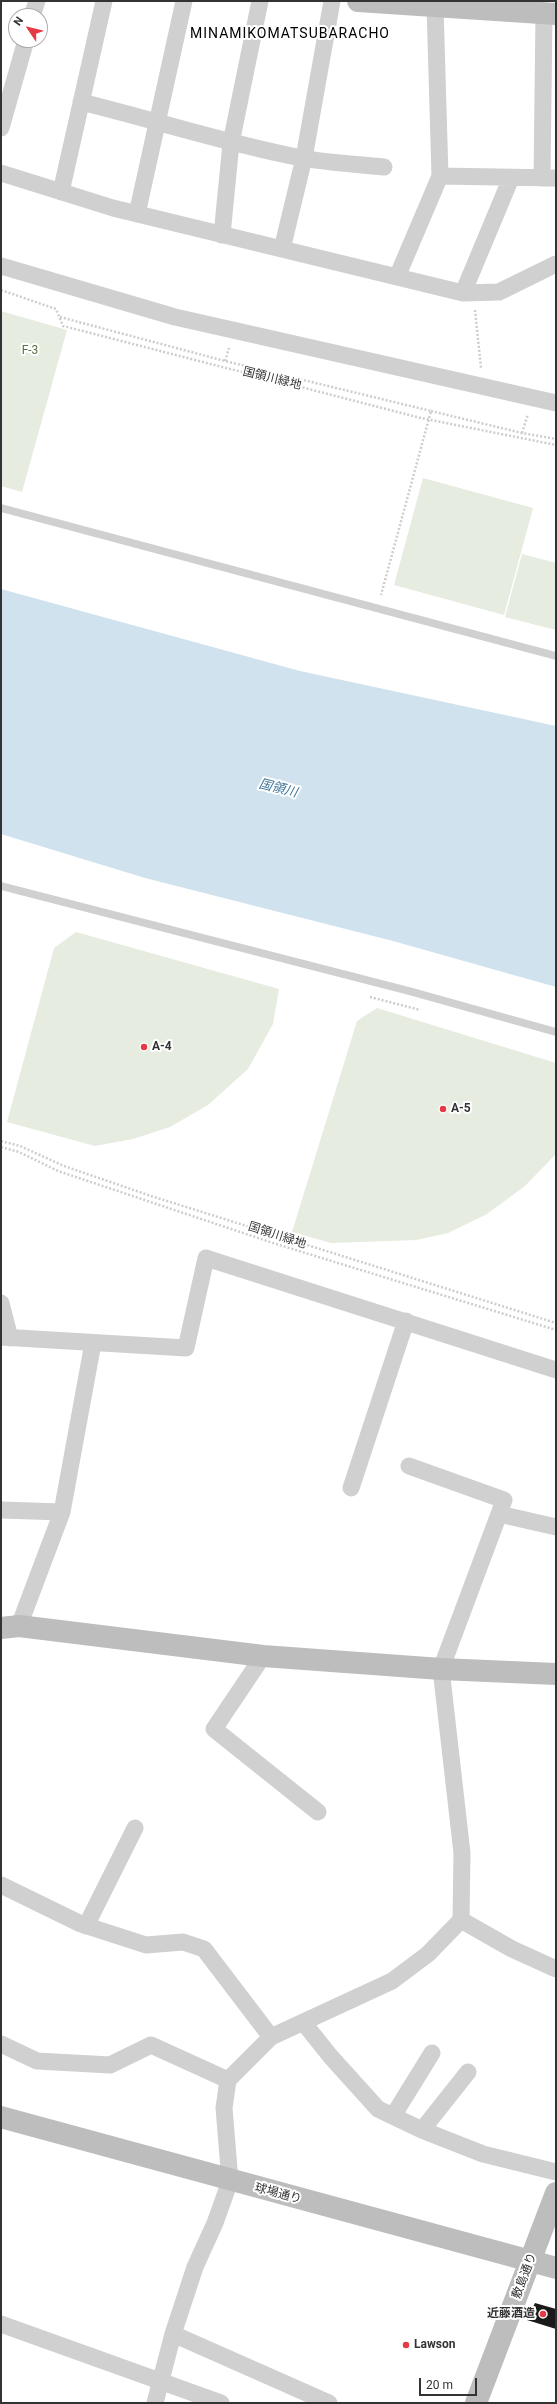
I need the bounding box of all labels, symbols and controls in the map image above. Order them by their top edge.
north arrow [8,8,48,48]
text: N [11,15,26,28]
district label: MINAMIKOMATSUBARACHO [190,26,390,42]
park label: F-3 [22,344,38,358]
street label: 国領川緑地 [241,365,303,393]
water label: 国領川 [257,777,299,801]
place label: A-4 [152,1040,172,1054]
marker: A-4 [139,1042,149,1052]
place label: A-5 [451,1102,471,1116]
marker: A-5 [438,1104,448,1114]
street label: 国領川緑地 [246,1220,308,1252]
street label: 球場通り [253,2181,303,2207]
street label: 敷島通り [510,2251,540,2301]
place label: 近藤酒造 [487,2307,535,2321]
marker: 近藤酒造 [538,2309,548,2319]
place label: Lawson [414,2338,455,2352]
marker: Lawson [401,2340,411,2350]
scale bar [421,2370,479,2396]
text: 20 m [426,2378,453,2392]

